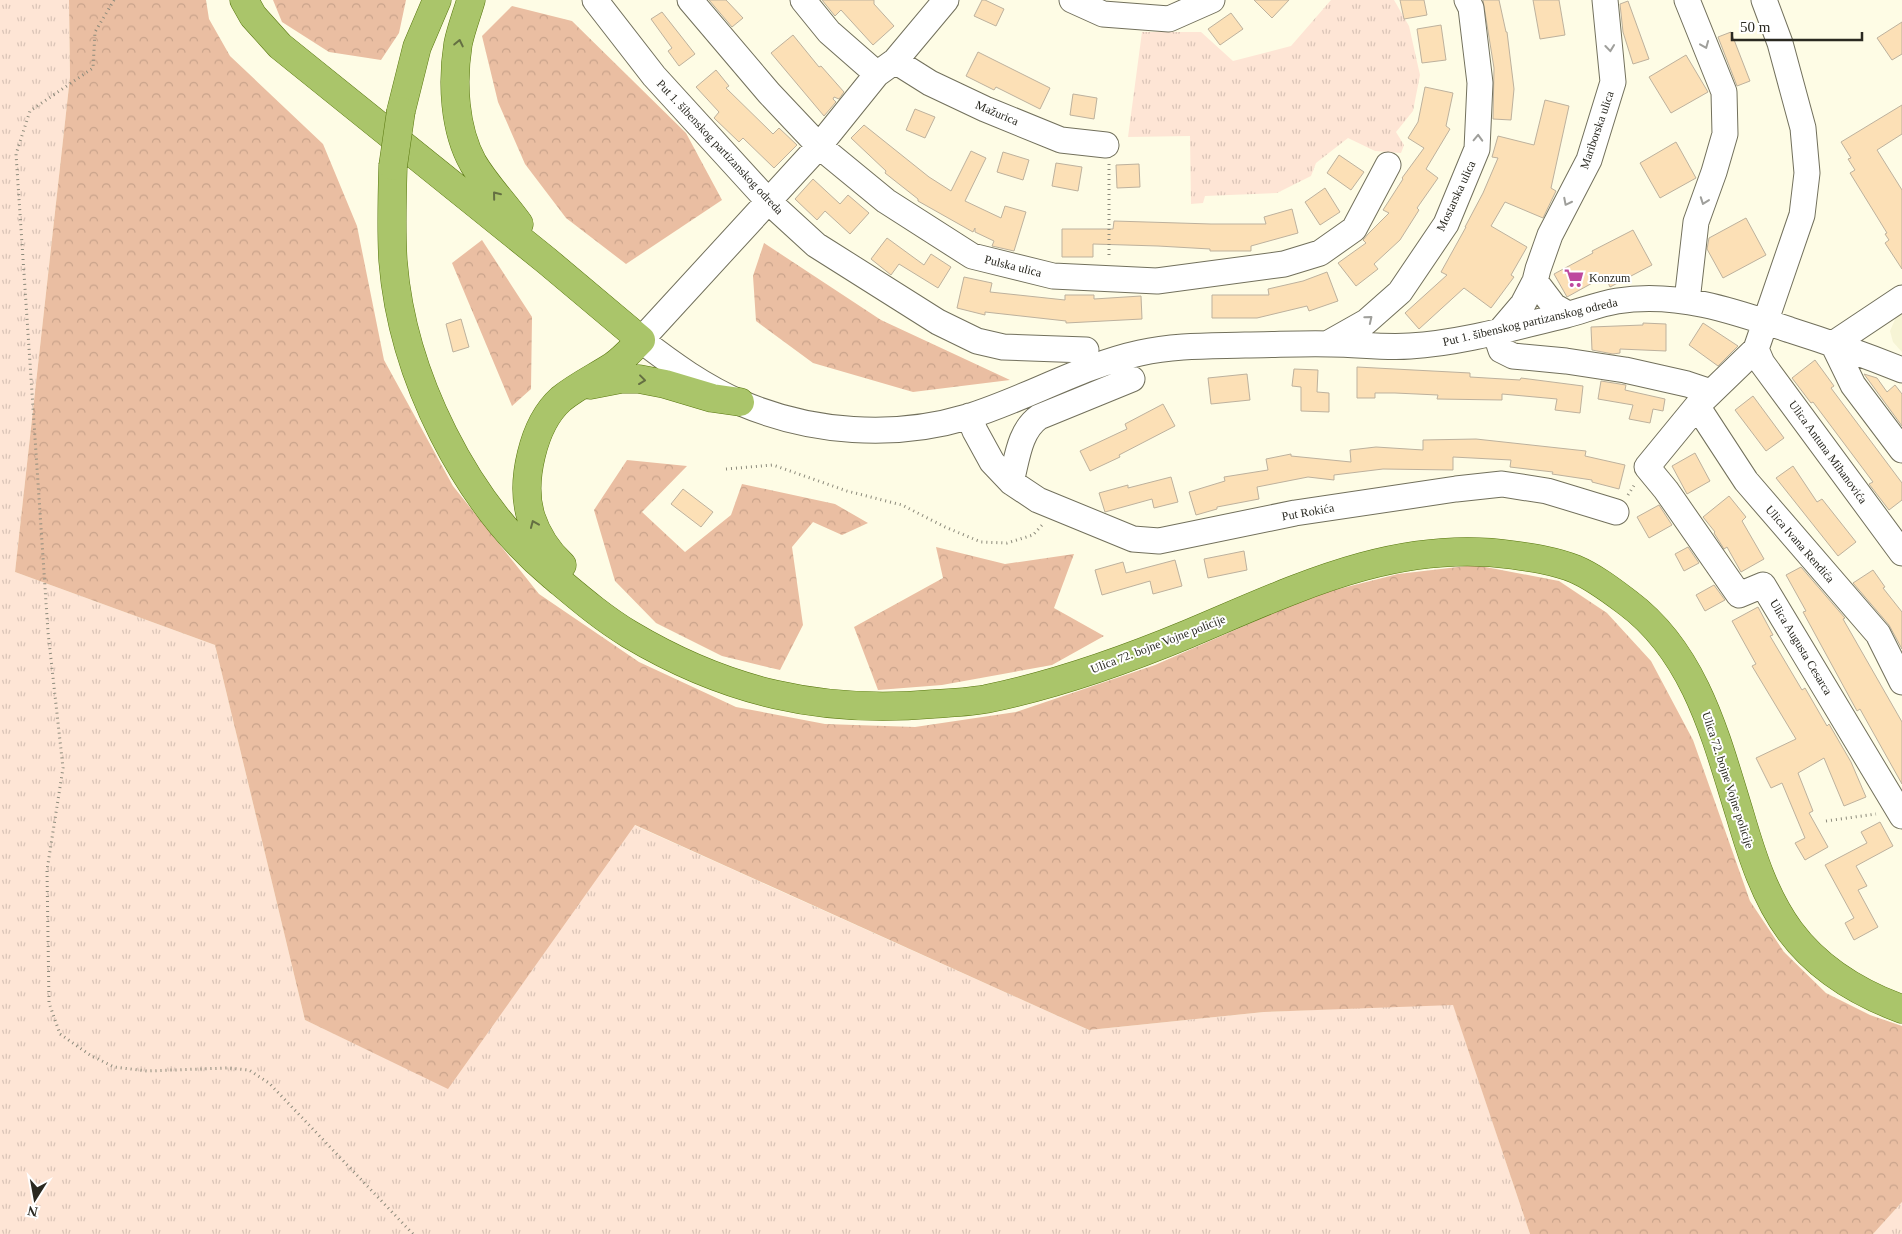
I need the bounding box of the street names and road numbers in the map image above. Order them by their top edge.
street label: Put 1. šibenskog partizanskog odreda [654,77,787,218]
street label: Mariborska ulica [1577,88,1617,171]
street label: Mažurica [973,98,1021,129]
street label: Mostarska ulica [1434,158,1479,234]
street label: Pulska ulica [983,252,1044,280]
street label: Put 1. šibenskog partizanskog odreda [1441,295,1619,349]
street label: Ulica Antuna Mihanovića [1786,398,1870,507]
street label: Put Rokića [1281,500,1336,523]
street label: Ulica Ivana Rendića [1763,502,1838,586]
street label: Ulica Augusta Cesarca [1767,597,1835,698]
street label: Ulica 72. bojne Vojne policije [1089,612,1227,676]
street label: Ulica 72. bojne Vojne policije [1699,710,1757,850]

